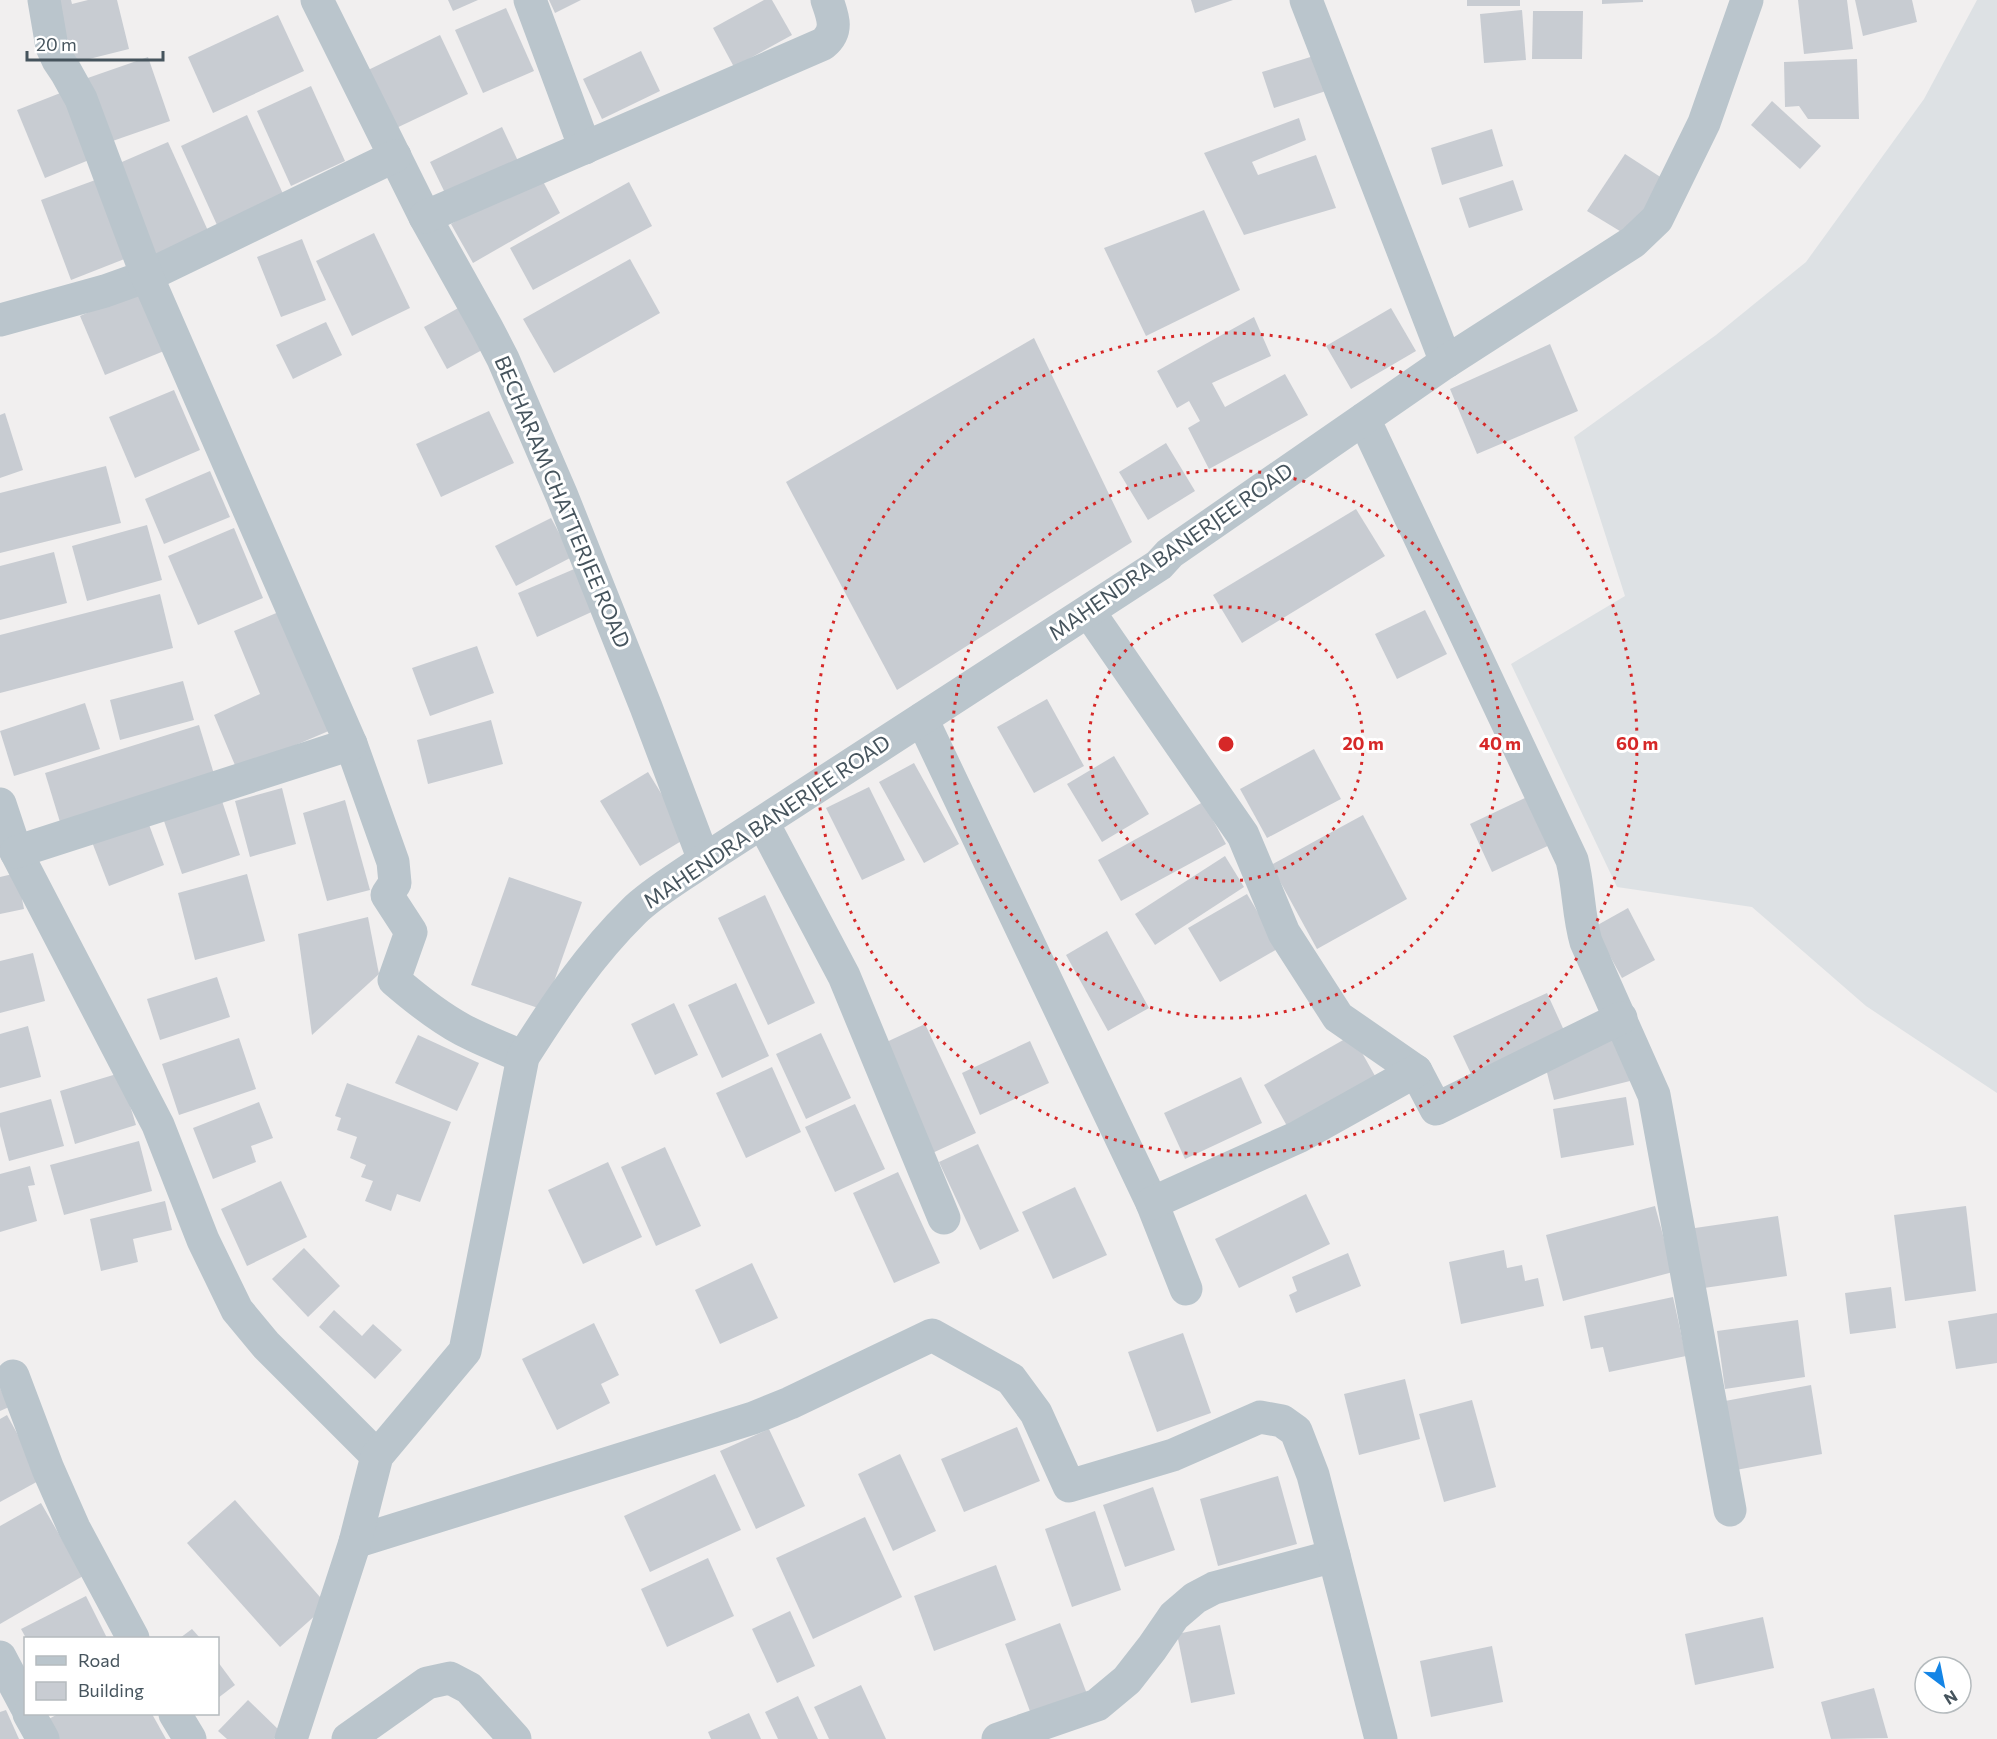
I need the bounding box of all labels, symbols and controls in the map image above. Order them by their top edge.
scale bar [27,24,164,62]
text: 20 m [36,33,77,55]
street label: BECHARAM CHATTERJEE ROAD [490,352,636,651]
street label: MAHENDRA BANERJEE ROAD [1043,457,1297,645]
street label: MAHENDRA BANERJEE ROAD [638,729,894,913]
text: 20 m [1342,732,1384,754]
text: 40 m [1479,732,1521,754]
text: 60 m [1616,732,1658,754]
centre of rings [1216,734,1236,754]
legend [24,1637,219,1715]
text: Road [78,1649,120,1671]
north arrow [1913,1655,1973,1715]
text: Building [78,1679,144,1701]
text: N [1941,1687,1961,1709]

